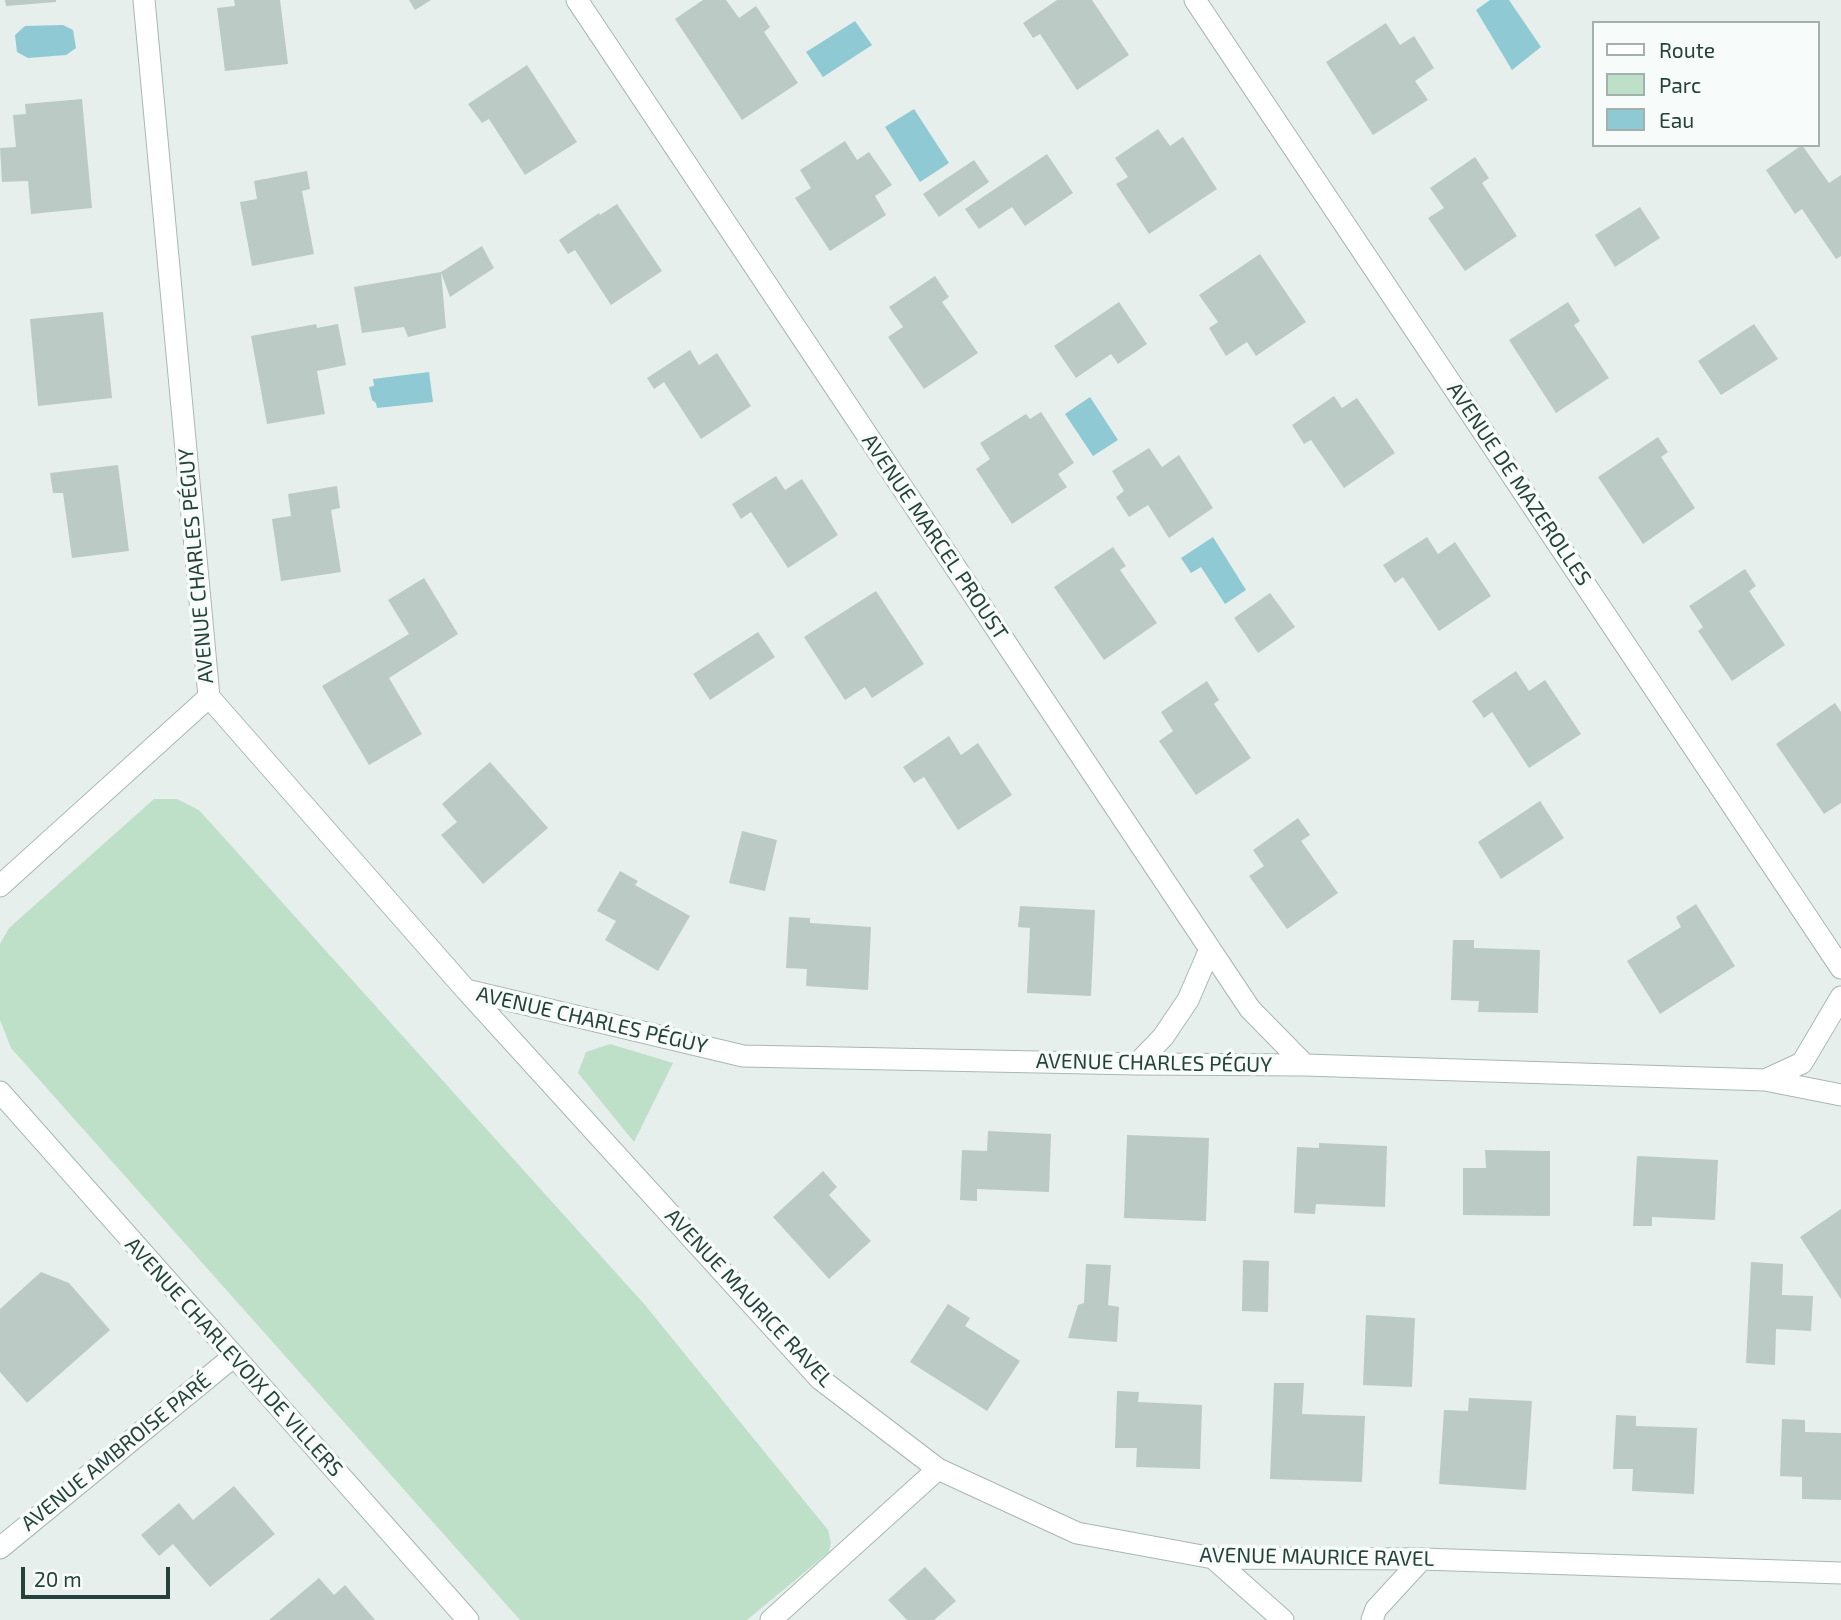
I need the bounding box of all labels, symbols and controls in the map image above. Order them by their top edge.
legend [1592,21,1820,147]
text: Route [1659,37,1715,62]
text: Parc [1659,72,1701,97]
text: Eau [1659,107,1694,132]
street label: AVENUE DE MAZEROLLES [1442,378,1596,590]
street label: AVENUE MARCEL PROUST [857,429,1013,645]
street label: AVENUE CHARLES PÉGUY [173,447,219,685]
street label: AVENUE CHARLES PÉGUY [474,981,710,1059]
street label: AVENUE CHARLES PÉGUY [1036,1048,1272,1078]
street label: AVENUE MAURICE RAVEL [660,1203,838,1393]
street label: AVENUE CHARLEVOIX DE VILLERS [120,1232,348,1482]
street label: AVENUE AMBROISE PARÉ [16,1368,216,1536]
street label: AVENUE MAURICE RAVEL [1199,1542,1435,1572]
scale bar [24,1554,173,1598]
text: 20 m [34,1566,82,1591]

